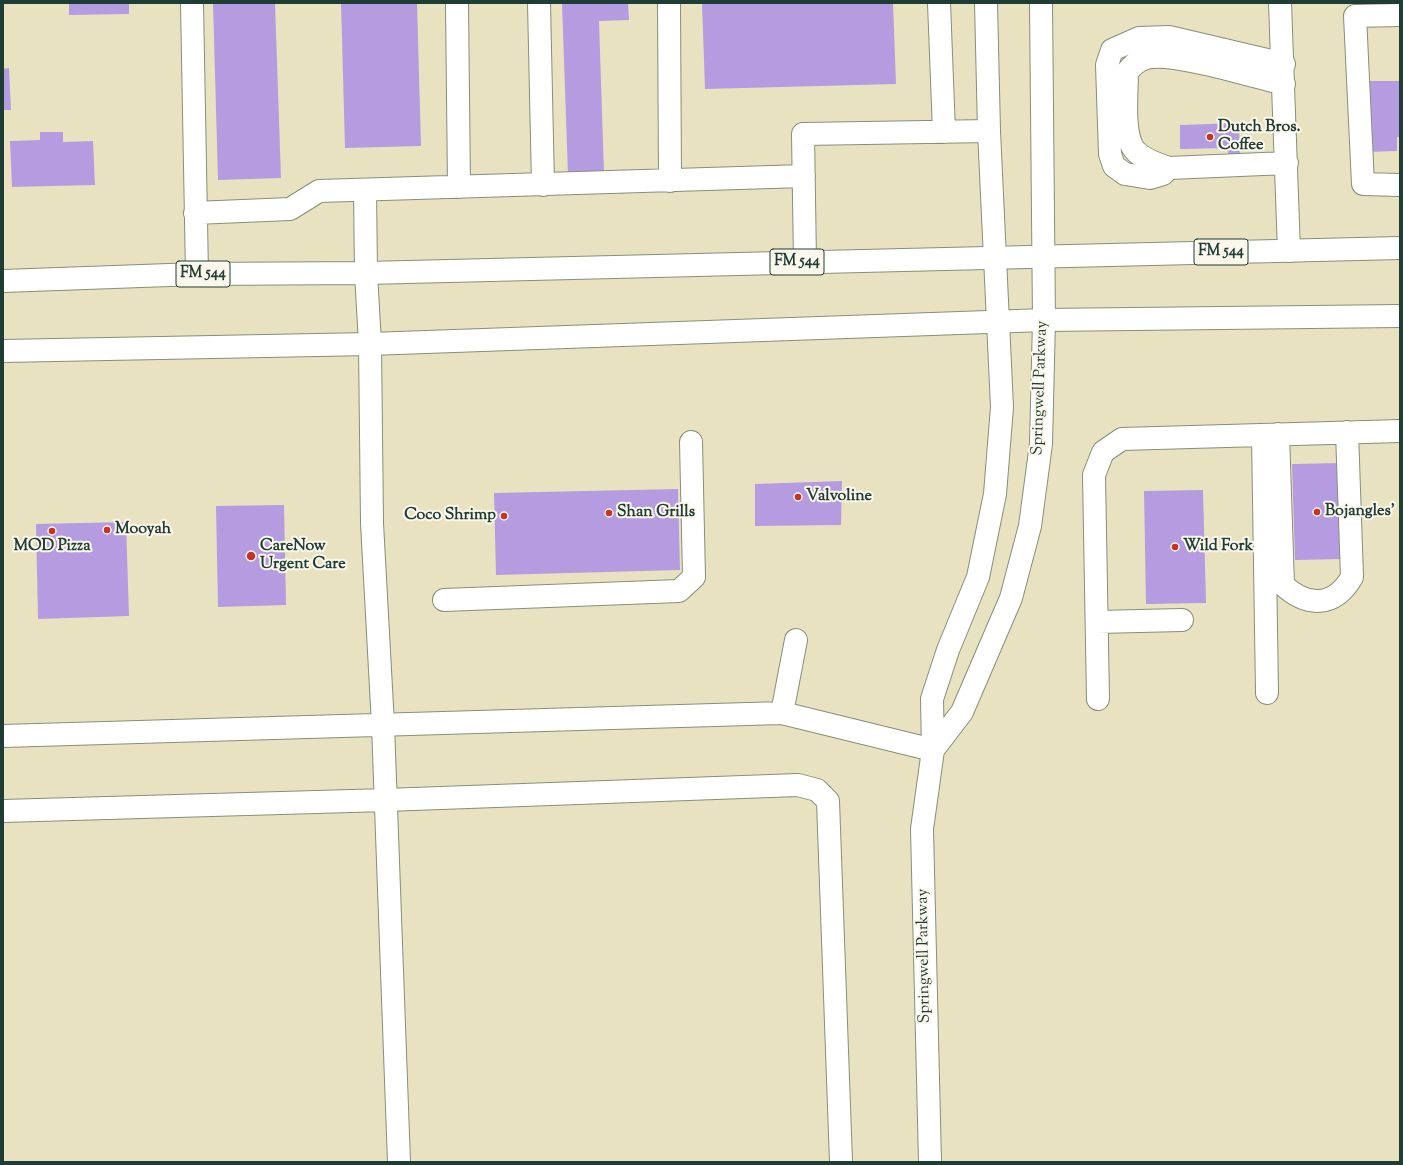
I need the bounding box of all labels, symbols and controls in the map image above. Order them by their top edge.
place label: Dutch Bros. Coffee [1218,118,1300,156]
marker: Dutch Bros. Coffee [1205,132,1215,142]
road number: FM 544 [1194,239,1248,265]
road number: FM 544 [770,249,824,275]
road number: FM 544 [176,261,230,287]
street label: Springwell Parkway [1029,320,1053,456]
place label: Valvoline [806,487,872,507]
marker: Valvoline [793,492,803,502]
place label: Bojangles' [1325,502,1395,522]
place label: Shan Grills [617,503,695,523]
place label: Coco Shrimp [404,506,496,526]
marker: Bojangles' [1312,507,1322,517]
marker: Shan Grills [604,508,614,518]
marker: Coco Shrimp [499,511,509,521]
place label: Mooyah [115,520,171,540]
marker: Mooyah [102,525,112,535]
marker: MOD Pizza [47,526,57,536]
place label: MOD Pizza [13,537,91,557]
place label: CareNow Urgent Care [260,537,346,575]
place label: Wild Fork [1183,537,1253,557]
marker: Wild Fork [1170,542,1180,552]
marker: CareNow Urgent Care [245,550,257,562]
street label: Springwell Parkway [914,889,936,1023]

